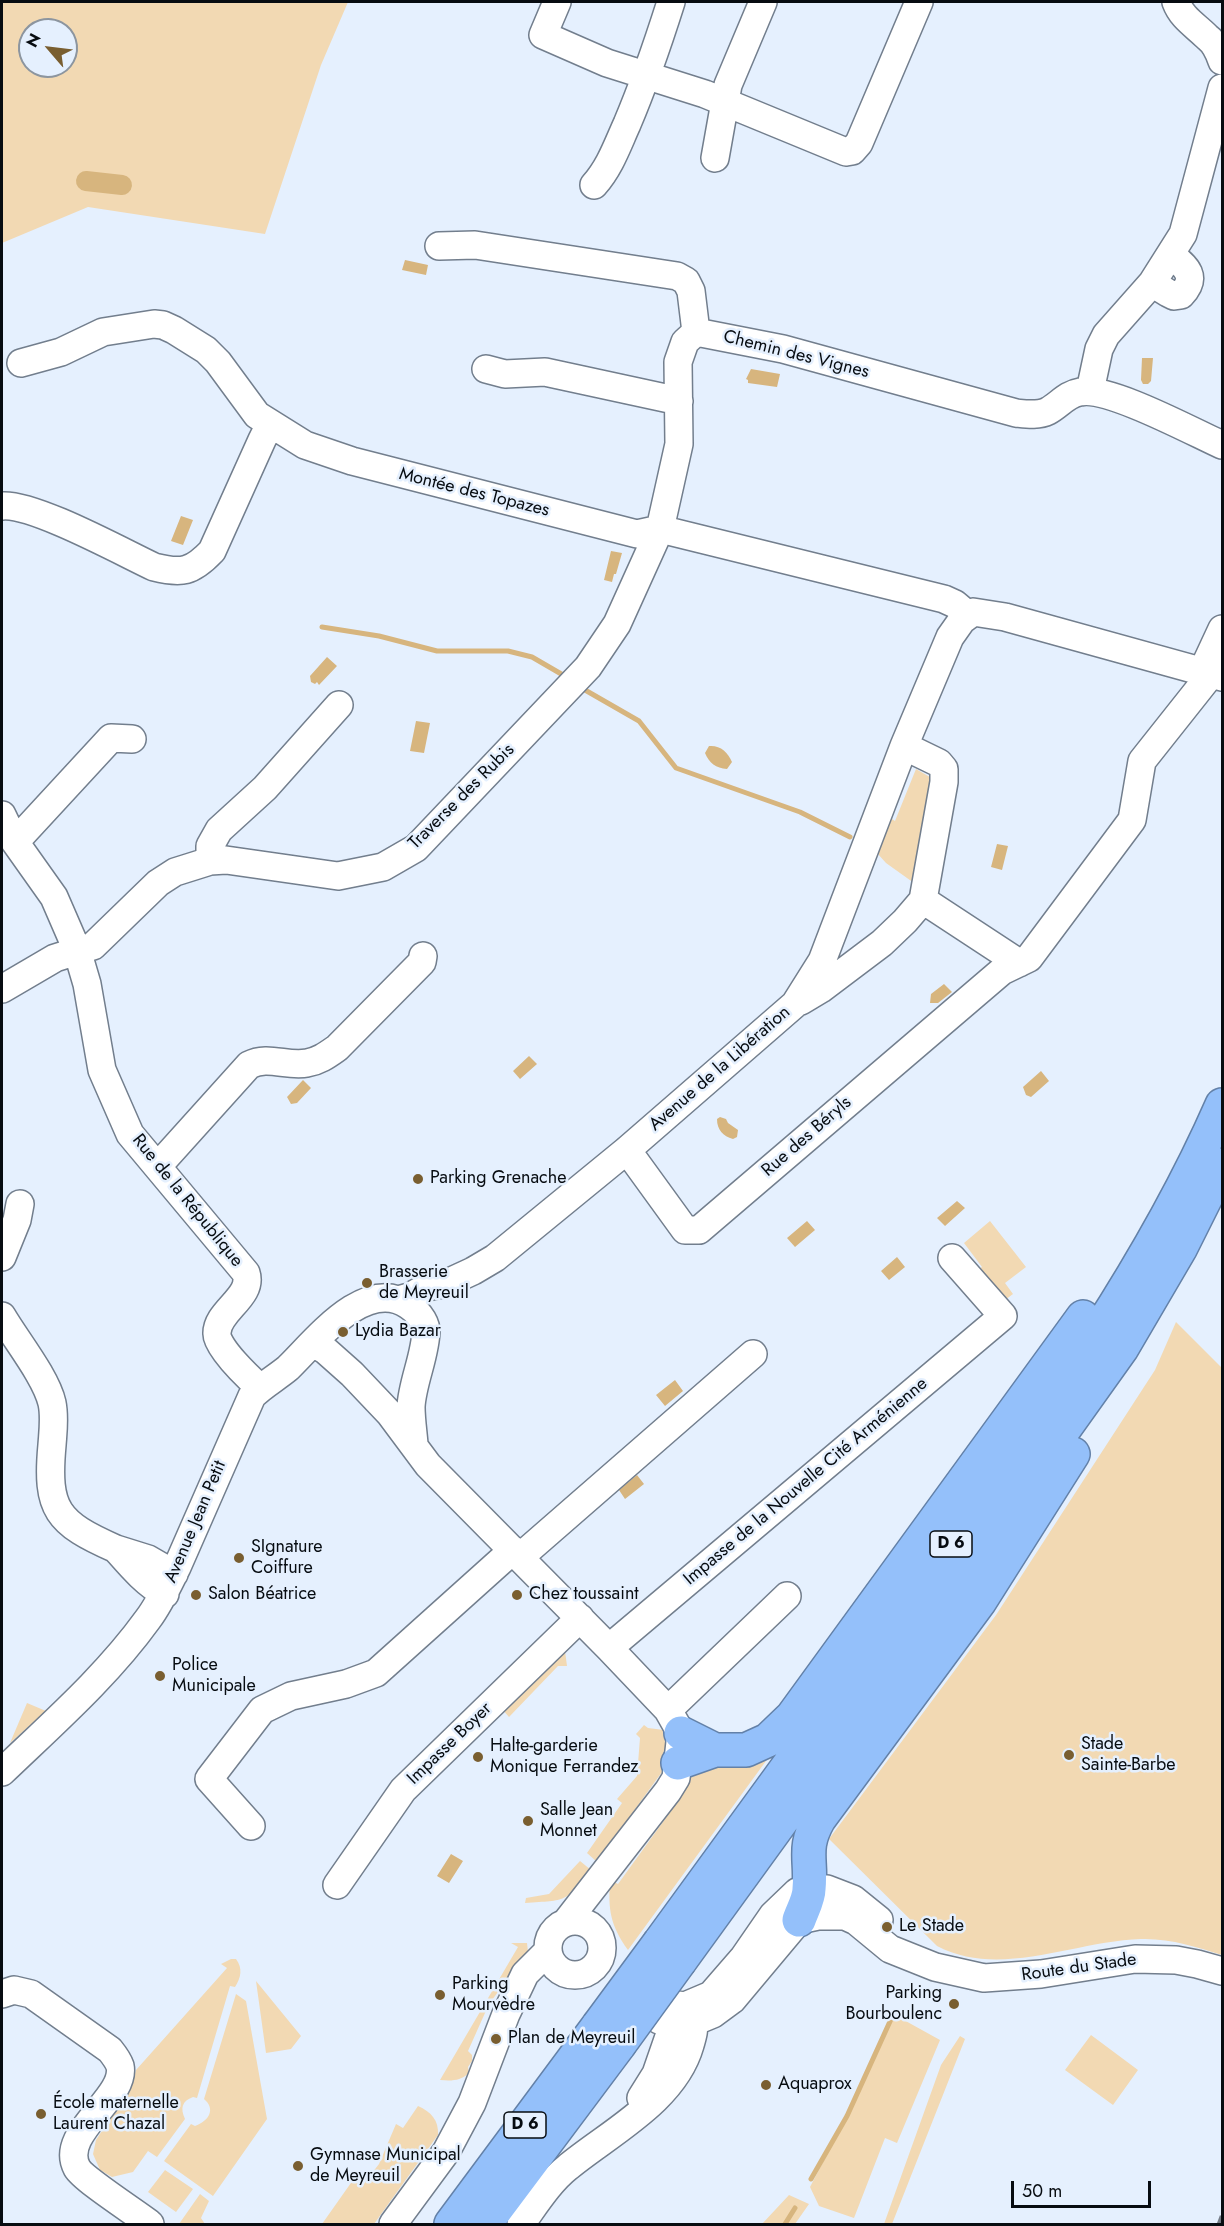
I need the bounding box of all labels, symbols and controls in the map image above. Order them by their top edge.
north arrow [18,18,78,78]
text: N [20,29,47,51]
street label: Chemin des Vignes [721,326,871,384]
street label: Montée des Topazes [397,464,551,522]
street label: Traverse des Rubis [405,740,519,854]
street label: Avenue de la Libération [645,1002,795,1136]
street label: Rue des Béryls [758,1092,856,1182]
street label: Rue de la République [127,1130,247,1272]
place label: Parking Grenache [430,1168,566,1190]
marker: Parking Grenache [411,1172,425,1186]
place label: Brasserie de Meyreuil [379,1262,469,1304]
marker: Brasserie de Meyreuil [360,1276,374,1290]
place label: Lydia Bazar [355,1321,441,1343]
marker: Lydia Bazar [336,1325,350,1339]
street label: Impasse de la Nouvelle Cité Arménienne [680,1374,932,1590]
street label: Avenue Jean Petit [161,1458,231,1586]
road number: D 6 [930,1531,972,1557]
place label: SIgnature Coiffure [251,1537,323,1580]
marker: SIgnature Coiffure [232,1551,246,1565]
place label: Salon Béatrice [208,1584,316,1606]
place label: Chez toussaint [529,1584,639,1606]
marker: Salon Béatrice [189,1588,203,1602]
marker: Chez toussaint [510,1588,524,1602]
place label: Police Municipale [172,1655,256,1698]
marker: Police Municipale [153,1669,167,1683]
street label: Impasse Boyer [403,1698,497,1790]
place label: Stade Sainte-Barbe [1081,1734,1175,1776]
place label: Halte-garderie Monique Ferrandez [490,1736,639,1778]
marker: Stade Sainte-Barbe [1062,1748,1076,1762]
marker: Halte-garderie Monique Ferrandez [471,1750,485,1764]
place label: Salle Jean Monnet [540,1800,613,1842]
marker: Salle Jean Monnet [521,1814,535,1828]
place label: Le Stade [899,1916,964,1938]
marker: Le Stade [880,1920,894,1934]
street label: Route du Stade [1020,1949,1138,1987]
place label: Parking Mourvèdre [452,1974,535,2016]
place label: Parking Bourboulenc [846,1983,942,2026]
marker: Parking Mourvèdre [433,1988,447,2002]
marker: Parking Bourboulenc [947,1997,961,2011]
place label: Plan de Meyreuil [508,2028,635,2050]
marker: Plan de Meyreuil [489,2032,503,2046]
place label: Aquaprox [778,2074,852,2096]
marker: Aquaprox [759,2078,773,2092]
place label: École maternelle Laurent Chazal [53,2093,179,2136]
marker: École maternelle Laurent Chazal [34,2107,48,2121]
road number: D 6 [504,2112,546,2138]
place label: Gymnase Municipal de Meyreuil [310,2145,461,2188]
marker: Gymnase Municipal de Meyreuil [291,2159,305,2173]
scale bar [1014,2169,1154,2207]
text: 50 m [1022,2178,1062,2204]

